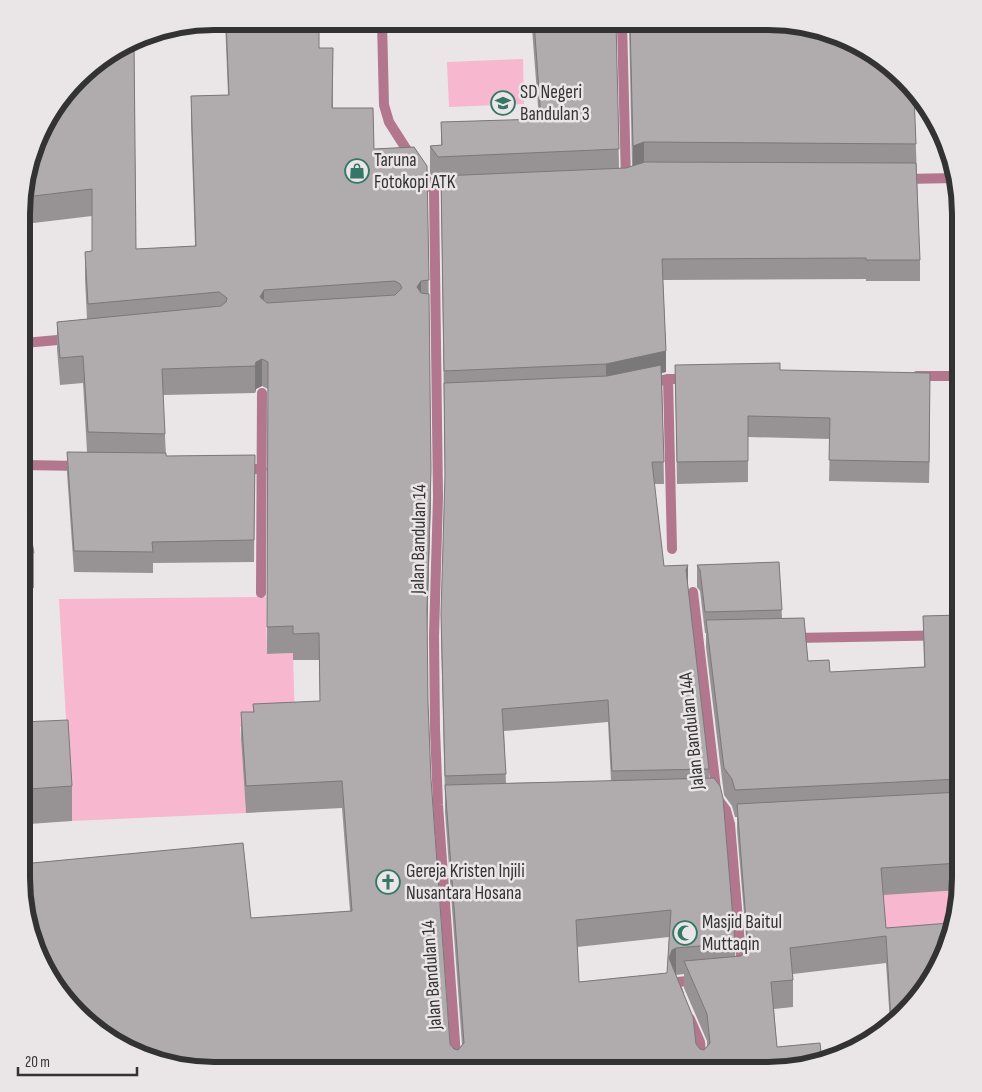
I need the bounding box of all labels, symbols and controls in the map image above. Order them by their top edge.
place label: SD Negeri Bandulan 3 [520,81,590,126]
school or university icon: SD Negeri Bandulan 3 [490,90,516,116]
place label: Taruna Fotokopi ATK [374,149,456,194]
shop icon: Taruna Fotokopi ATK [344,158,370,184]
street label: Jalan Bandulan 14 [407,484,431,595]
street label: Jalan Bandulan 14A [674,670,710,792]
place label: Gereja Kristen Injili Nusantara Hosana [406,860,525,905]
church icon: Gereja Kristen Injili Nusantara Hosana [375,869,401,895]
place label: Masjid Baitul Muttaqin [702,911,782,956]
street label: Jalan Bandulan 14 [417,919,447,1031]
mosque icon: Masjid Baitul Muttaqin [672,920,698,946]
scale bar [18,1044,136,1076]
text: 20 m [25,1053,50,1072]

